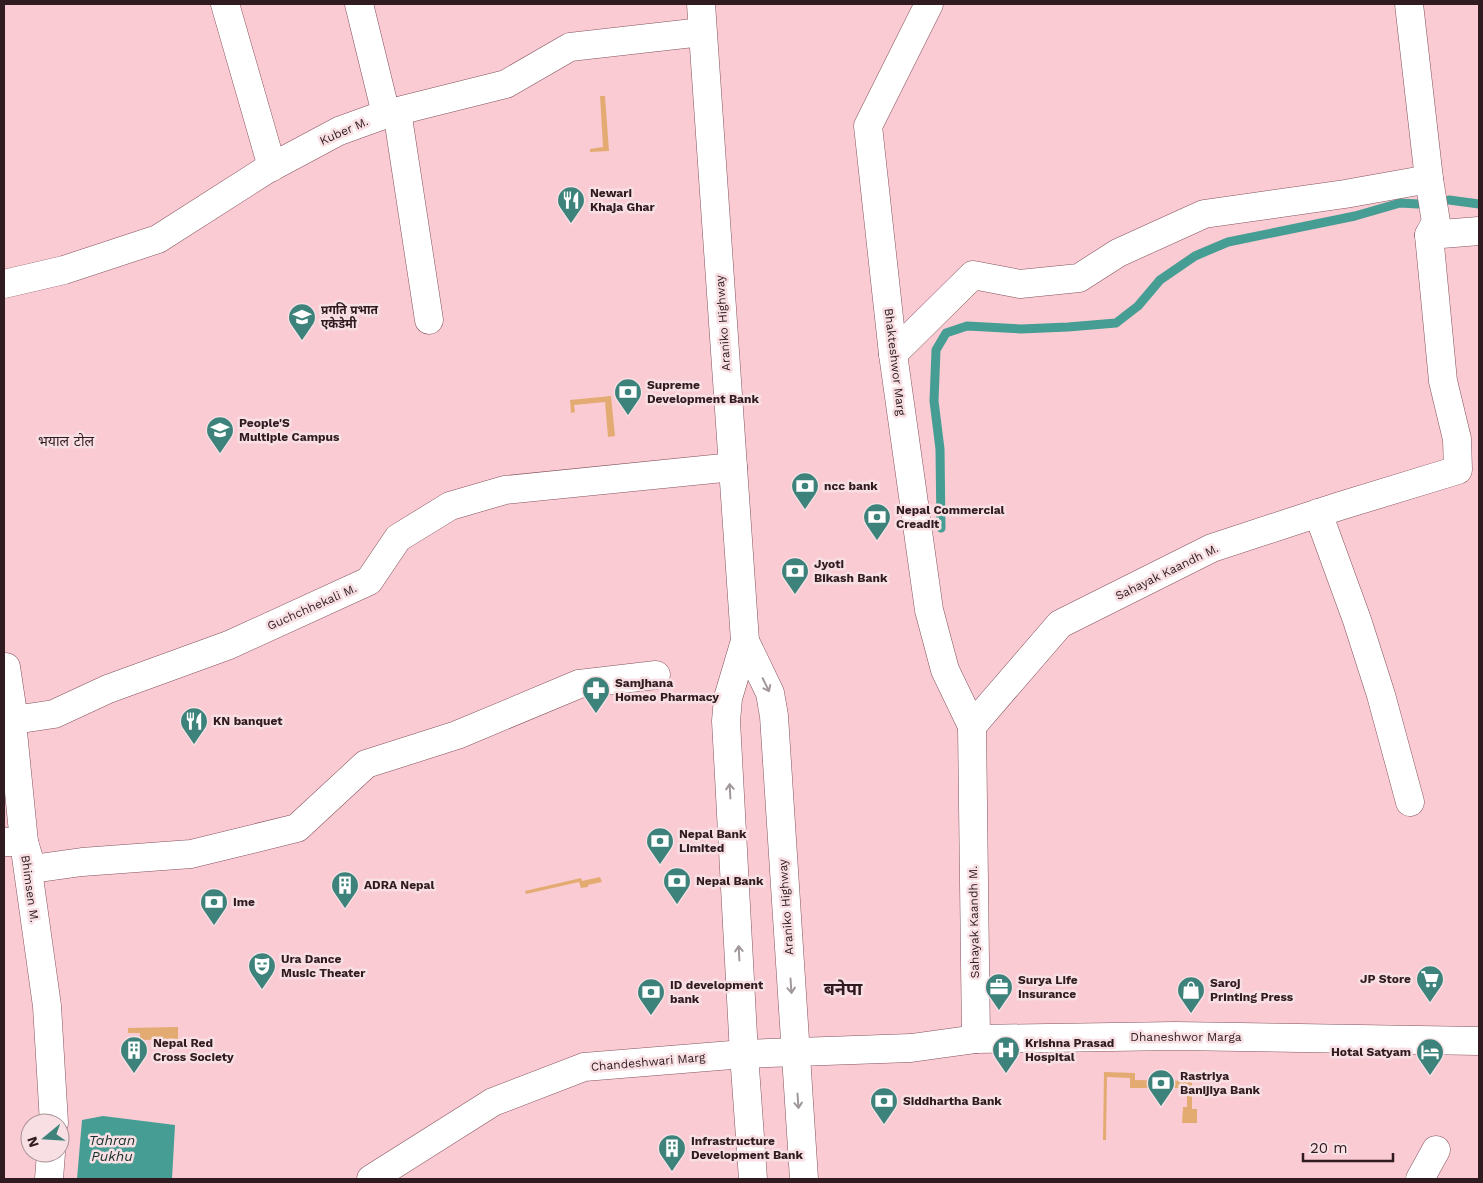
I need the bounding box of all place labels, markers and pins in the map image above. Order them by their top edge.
restaurant icon: Newari Khaja Ghar [556,185,586,224]
place label: Newari Khaja Ghar [590,186,656,214]
school or university icon: प्रगति प्रभात एकेडेमी [287,302,317,341]
place label: प्रगति प्रभात एकेडेमी [321,302,378,331]
bank icon: Supreme Development Bank [613,377,643,416]
place label: Supreme Development Bank [647,378,759,406]
school or university icon: People'S Multiple Campus [205,415,235,454]
place label: People'S Multiple Campus [239,416,340,444]
bank icon: ncc bank [790,471,820,510]
place label: ncc bank [824,479,878,493]
bank icon: Nepal Commercial Creadit [862,502,892,541]
place label: Nepal Commercial Creadit [896,503,1005,531]
bank icon: Jyoti Bikash Bank [780,556,810,595]
place label: Jyoti Bikash Bank [814,557,888,585]
pharmacy icon: Samjhana Homeo Pharmacy [581,675,611,714]
place label: Samjhana Homeo Pharmacy [615,676,719,704]
restaurant icon: KN banquet [179,706,209,745]
place label: KN banquet [213,714,283,728]
bank icon: Nepal Bank Limited [645,826,675,865]
place label: Nepal Bank Limited [679,827,747,855]
bank icon: Nepal Bank [662,866,692,905]
building icon: ADRA Nepal [330,870,360,909]
place label: Nepal Bank [696,874,764,888]
place label: ADRA Nepal [364,878,435,892]
bank icon: Ime [199,887,229,926]
place label: Ime [233,895,255,909]
theatre icon: Ura Dance Music Theater [247,951,277,990]
place label: Ura Dance Music Theater [281,952,366,980]
supermarket icon: JP Store [1415,964,1445,1003]
office icon: Surya Life Insurance [984,972,1014,1011]
place label: JP Store [1360,972,1411,986]
place label: Surya Life Insurance [1018,973,1078,1001]
shop icon: Saroj Printing Press [1176,975,1206,1014]
place label: Saroj Printing Press [1210,976,1294,1004]
bank icon: ID development bank [636,977,666,1016]
place label: ID development bank [670,978,764,1006]
building icon: Nepal Red Cross Society [119,1035,149,1074]
hospital icon: Krishna Prasad Hospital [991,1035,1021,1074]
place label: Nepal Red Cross Society [153,1036,234,1064]
place label: Krishna Prasad Hospital [1025,1036,1114,1064]
hotel icon: Hotal Satyam [1415,1037,1445,1076]
place label: Hotal Satyam [1331,1045,1411,1059]
bank icon: Rastriya Banijiya Bank [1146,1068,1176,1107]
place label: Rastriya Banijiya Bank [1180,1069,1261,1097]
bank icon: Siddhartha Bank [869,1086,899,1125]
place label: Siddhartha Bank [903,1094,1002,1108]
building icon: Infrastructure Development Bank [657,1133,687,1172]
place label: Infrastructure Development Bank [691,1134,803,1162]

